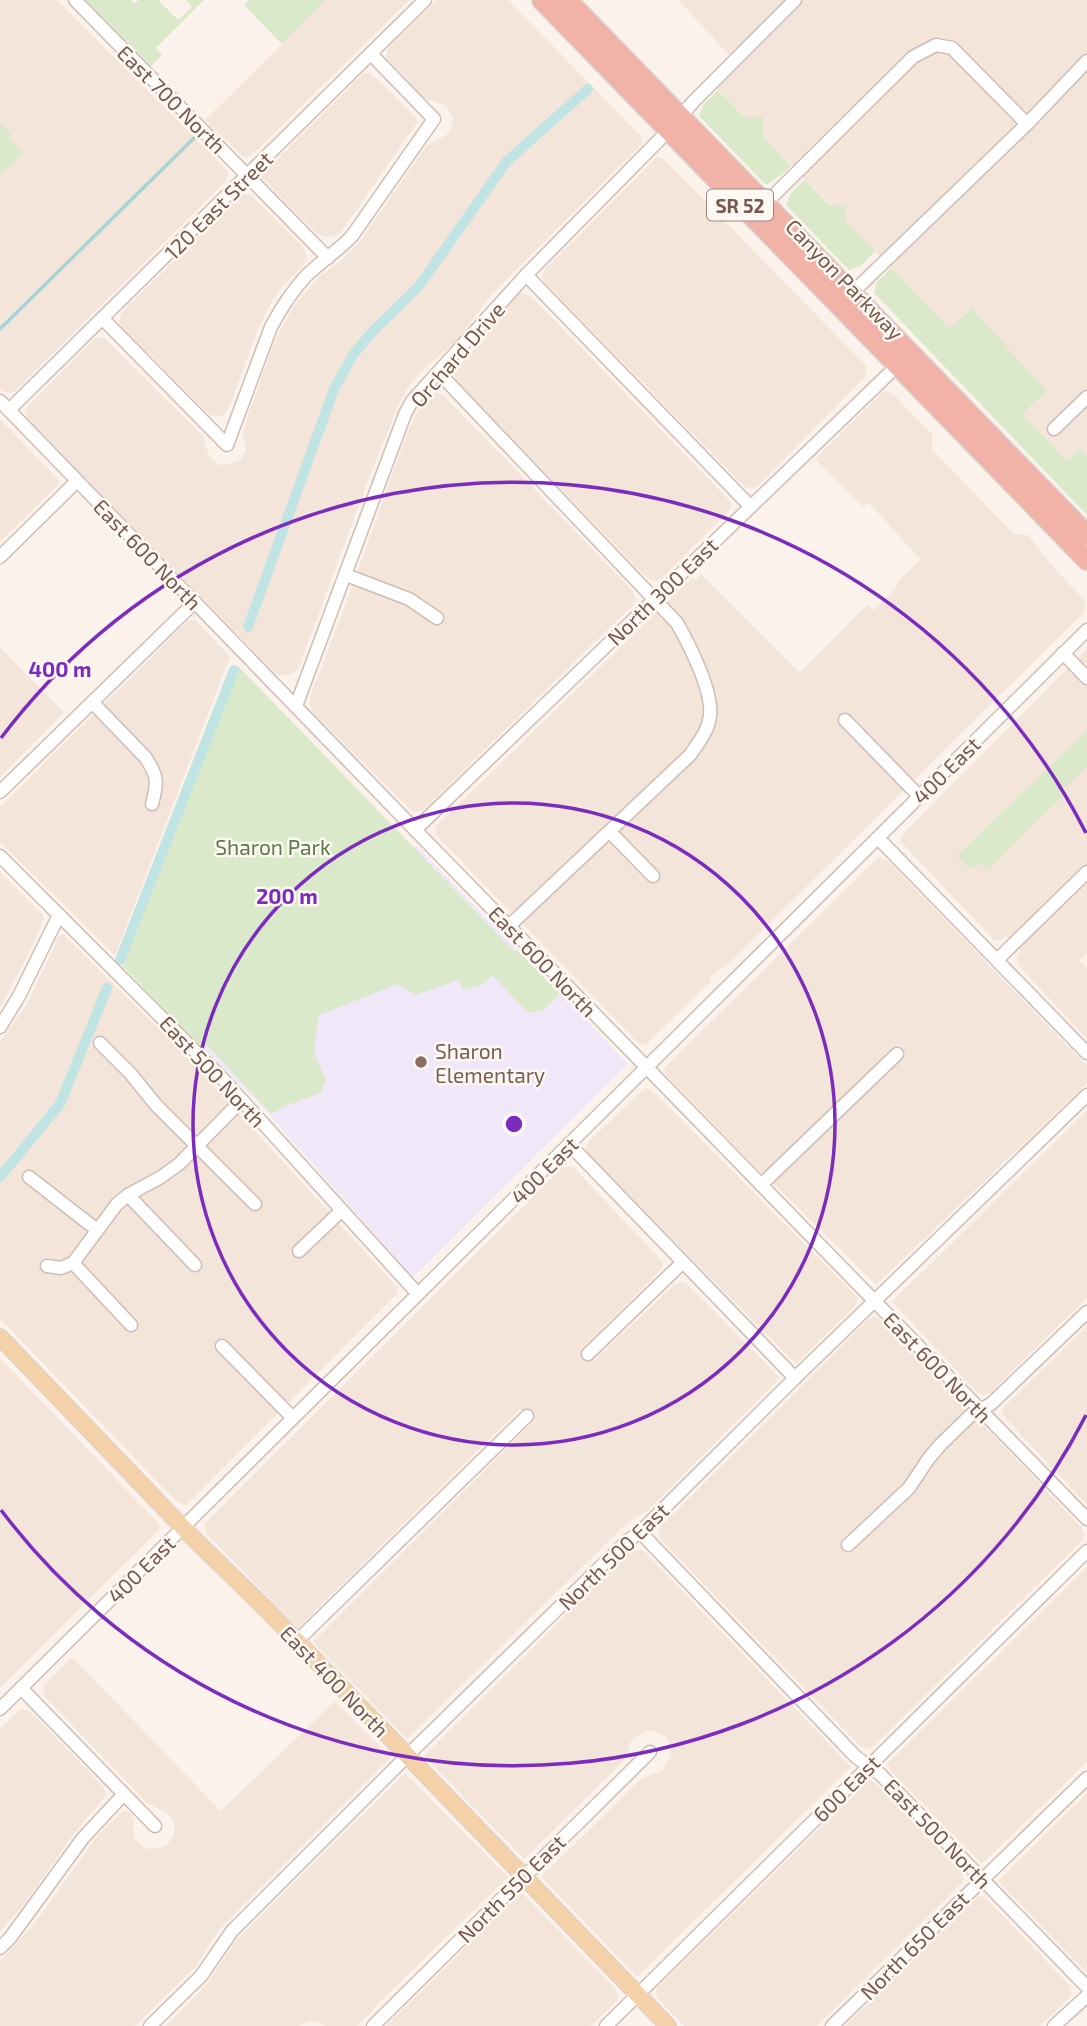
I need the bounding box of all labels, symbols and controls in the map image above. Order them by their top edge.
street label: East 700 North [113,40,231,158]
street label: 120 East Street [159,146,277,264]
road number: SR 52 [707,190,773,220]
street label: Canyon Parkway [781,213,909,345]
street label: Orchard Drive [405,296,509,412]
street label: East 600 North [89,494,207,614]
street label: North 300 East [602,532,722,650]
text: 400 m [29,656,91,681]
street label: 400 East [907,731,985,809]
park label: Sharon Park [215,834,331,859]
text: 200 m [256,883,318,908]
street label: East 600 North [484,901,602,1021]
street label: East 500 North [155,1010,271,1132]
place label: Sharon Elementary [435,1038,545,1087]
marker: Sharon Elementary [413,1054,429,1070]
centre of rings [502,1112,526,1136]
street label: 400 East [505,1131,583,1209]
street label: East 600 North [879,1307,997,1427]
street label: North 500 East [553,1497,673,1615]
street label: 400 East [102,1530,180,1608]
street label: East 400 North [276,1620,394,1742]
street label: 600 East [807,1749,885,1827]
street label: East 500 North [879,1773,997,1893]
street label: North 550 East [452,1829,570,1947]
street label: North 650 East [855,1886,973,2004]

